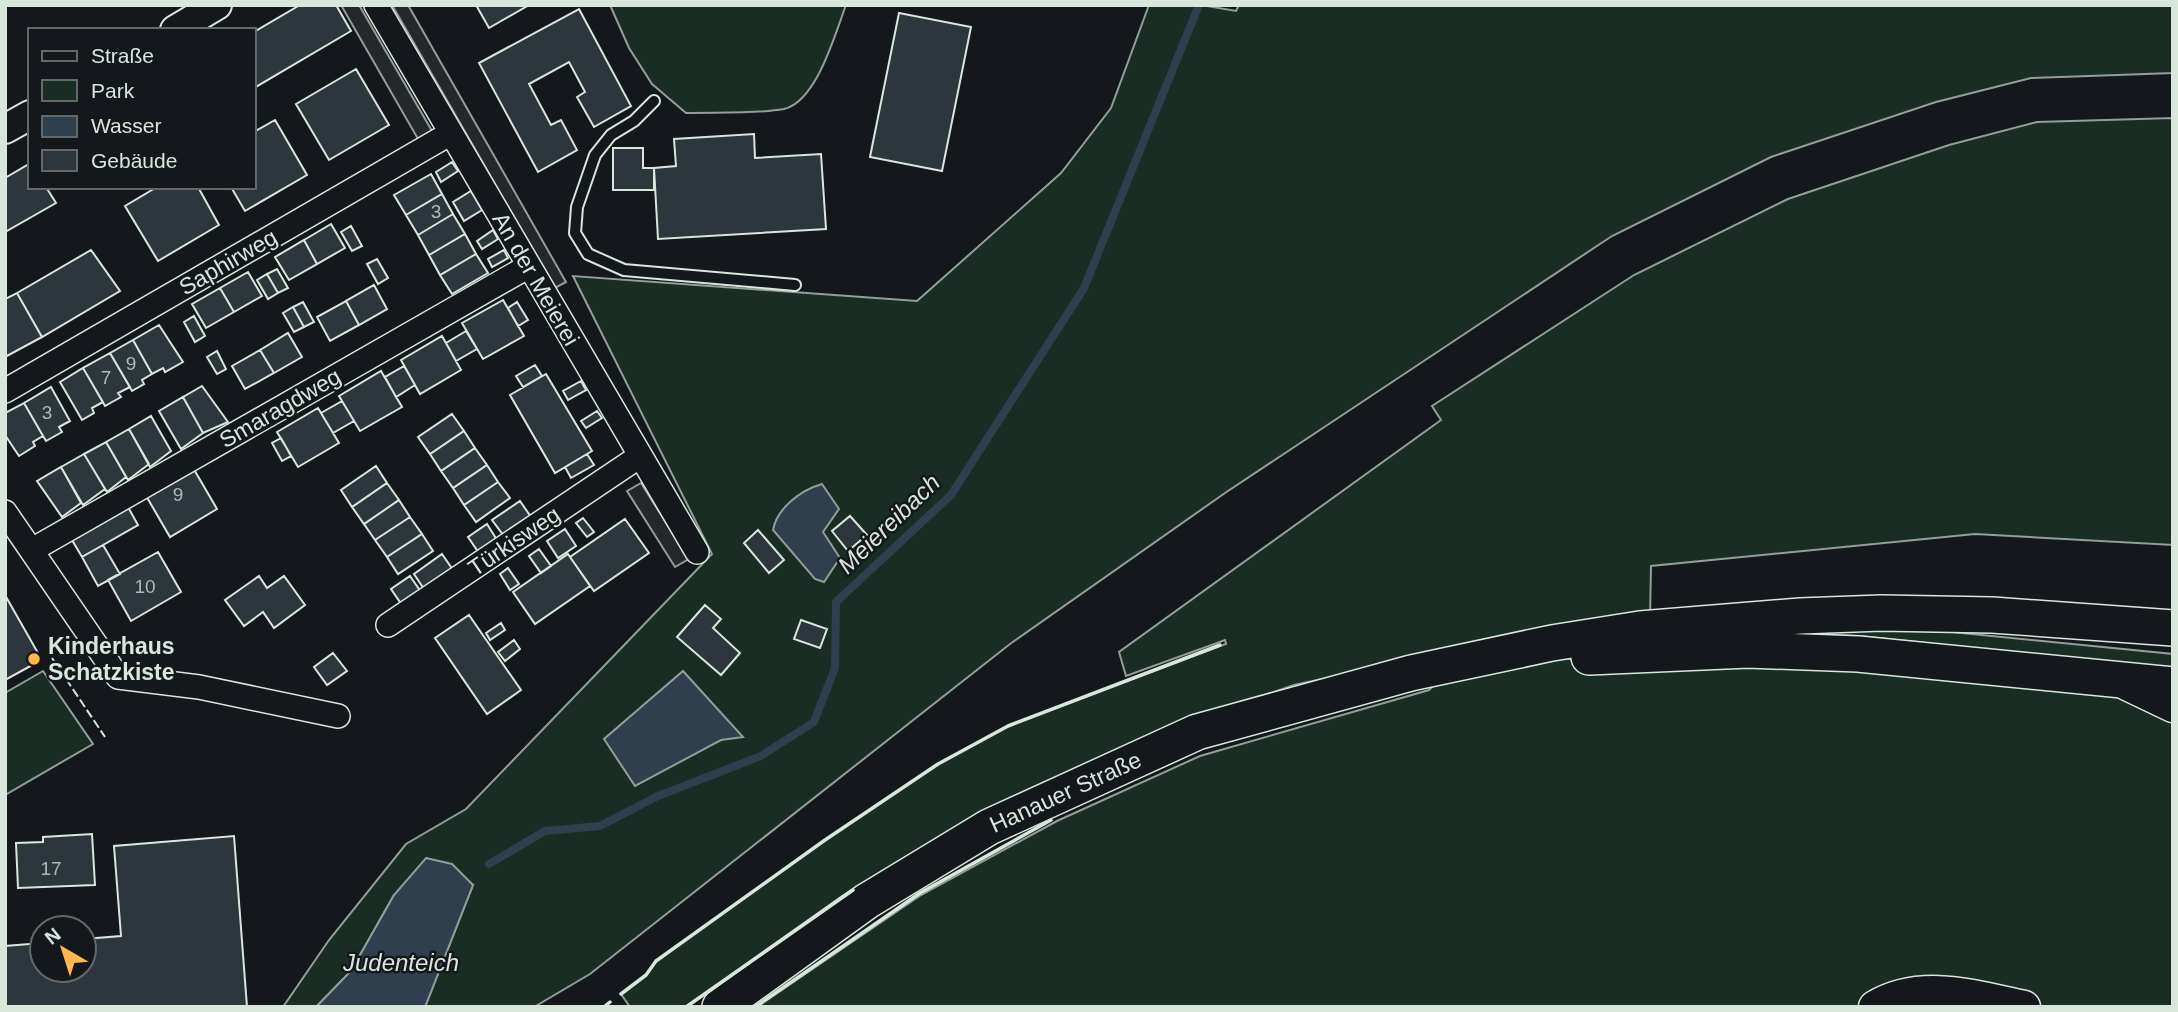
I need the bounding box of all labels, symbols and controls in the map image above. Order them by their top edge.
legend [28,28,256,189]
text: Straße [91,44,154,67]
text: Park [91,79,135,102]
text: Wasser [91,114,161,137]
text: Gebäude [91,149,177,172]
house number: 3 [431,201,441,222]
street label: An der Meierei [487,208,585,350]
street label: Saphirweg [174,224,282,300]
house number: 9 [126,353,136,374]
street label: Smaragdweg [215,363,345,453]
house number: 7 [101,367,111,388]
house number: 3 [42,402,52,423]
water label: Meiereibach [832,469,945,579]
house number: 9 [173,484,183,505]
street label: Türkisweg [463,501,565,581]
house number: 10 [134,576,156,597]
place label: Kinderhaus Schatzkiste [48,633,175,685]
marker: Kinderhaus Schatzkiste [26,651,42,667]
street label: Hanauer Straße [986,746,1145,838]
house number: 17 [40,858,62,879]
north arrow [28,914,98,984]
text: N [41,924,65,949]
water label: Judenteich [342,949,459,976]

